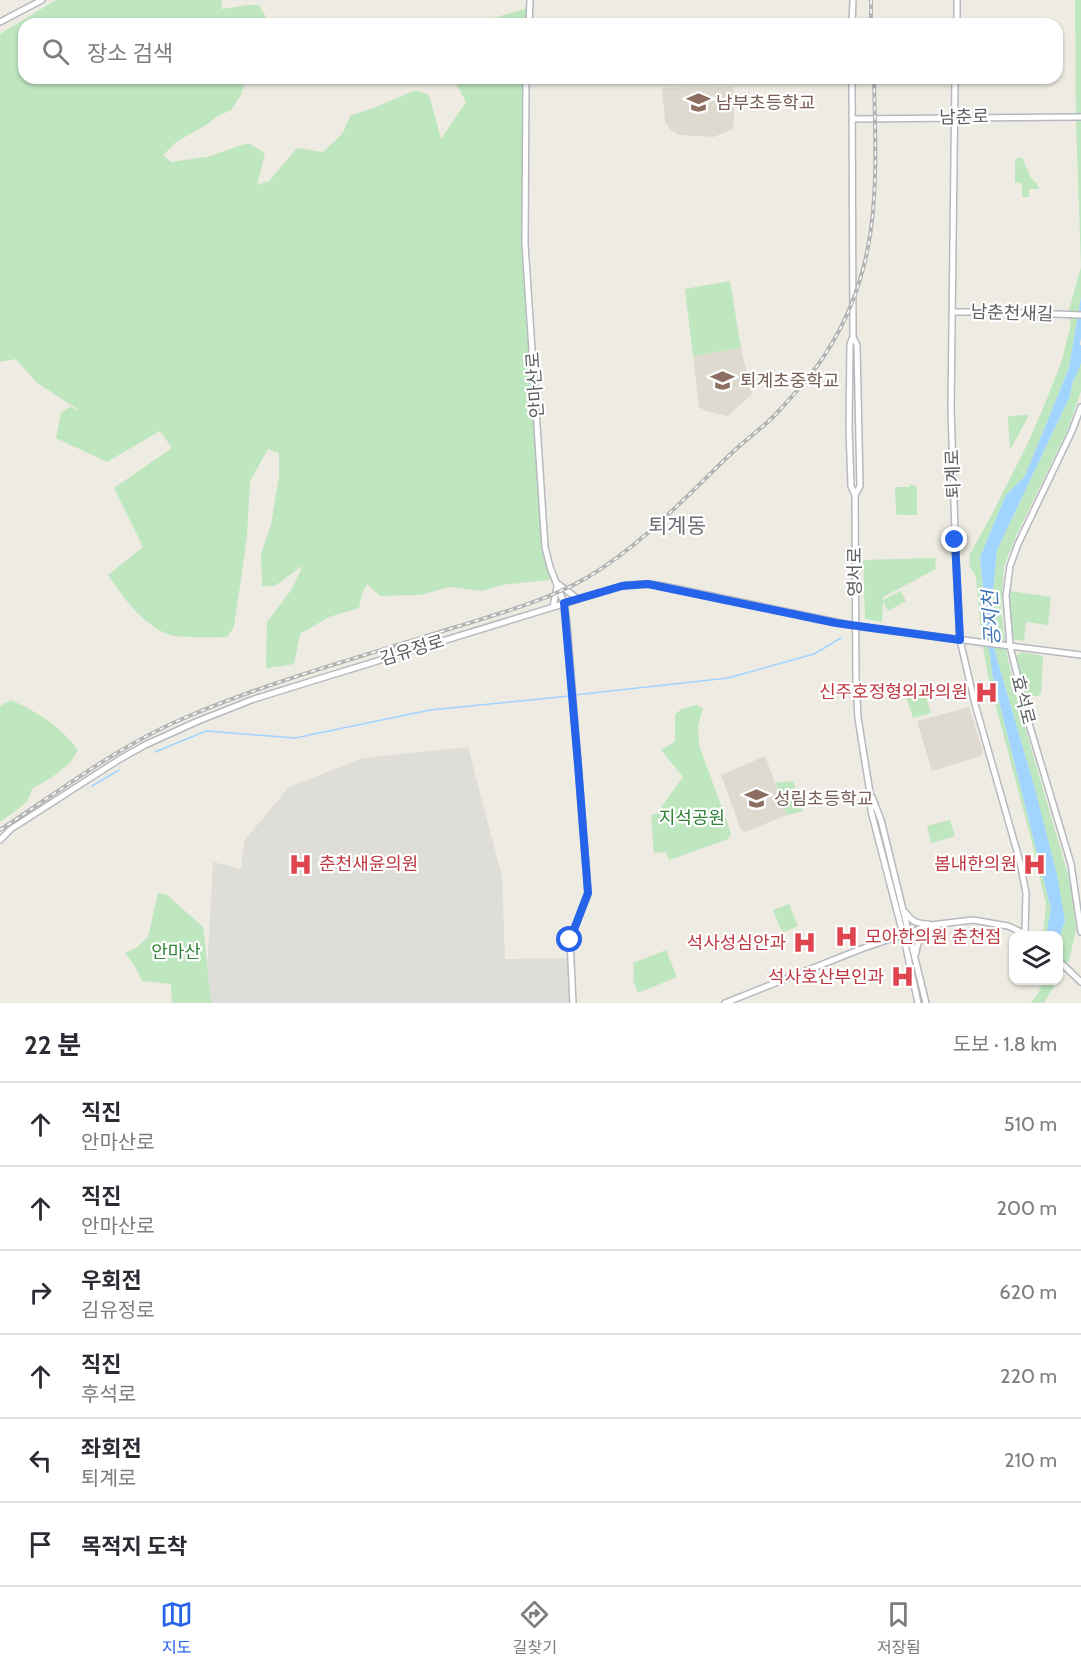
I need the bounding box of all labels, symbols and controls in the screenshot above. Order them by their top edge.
search box [18,18,1063,84]
icon: search [39,35,72,68]
text: 장소 검색 [87,40,173,67]
school or university icon: 남부초등학교 [685,90,711,116]
place label: 남부초등학교 [716,92,815,114]
street label: 남춘로 [939,106,989,128]
street label: 남춘천새길 [970,301,1054,325]
street label: 안마산로 [522,351,548,419]
school or university icon: 퇴계초중학교 [709,368,735,394]
place label: 퇴계초중학교 [740,370,839,392]
street label: 퇴계로 [941,449,965,499]
district label: 퇴계동 [648,513,706,538]
route end [941,526,967,552]
street label: 영서로 [844,547,866,597]
water label: 공지천 [977,587,1004,646]
street label: 김유정로 [377,630,447,670]
street label: 효석로 [1006,673,1040,727]
hospital icon: 신주호정형외과의원 [973,679,999,705]
place label: 신주호정형외과의원 [819,681,968,703]
school or university icon: 성림초등학교 [743,786,769,812]
place label: 성림초등학교 [774,788,873,810]
park label: 지석공원 [659,807,725,829]
hospital icon: 춘천새윤의원 [288,851,314,877]
hospital icon: 봄내한의원 [1022,851,1048,877]
place label: 춘천새윤의원 [319,853,418,875]
place label: 봄내한의원 [934,853,1017,875]
hospital icon: 모아한의원 춘천점 [834,924,860,950]
route start [556,926,582,952]
place label: 모아한의원 춘천점 [865,926,1002,948]
hospital icon: 석사성심안과 [791,930,817,956]
map controls [1009,931,1063,985]
button: layers [1009,931,1063,985]
place label: 석사성심안과 [687,932,786,954]
park label: 안마산 [151,941,201,963]
hospital icon: 석사호산부인과 [889,964,915,990]
place label: 석사호산부인과 [768,966,884,988]
text: 22 분 [24,1029,81,1061]
text: 도보 · 1.8 km [953,1032,1057,1056]
text: 직진 [81,1099,121,1126]
icon: ahead [24,1108,57,1141]
text: 510 m [1004,1112,1057,1136]
text: 안마산로 [81,1130,155,1154]
text: 직진 [81,1183,121,1210]
icon: ahead [24,1192,57,1225]
text: 200 m [997,1196,1057,1220]
text: 안마산로 [81,1214,155,1238]
text: 우회전 [81,1267,142,1294]
icon: right [24,1276,57,1309]
text: 620 m [999,1280,1057,1304]
text: 김유정로 [81,1298,155,1322]
text: 직진 [81,1351,121,1378]
icon: ahead [24,1360,57,1393]
text: 220 m [1000,1364,1057,1388]
text: 후석로 [81,1382,136,1406]
text: 좌회전 [81,1435,142,1462]
icon: left [24,1444,57,1477]
text: 210 m [1004,1448,1057,1472]
text: 퇴계로 [81,1466,136,1490]
icon: arrive [24,1528,57,1561]
text: 목적지 도착 [81,1533,187,1560]
tab: 지도 [160,1598,193,1658]
tab: 길찾기 [513,1598,557,1658]
tab: 저장됨 [877,1598,921,1658]

